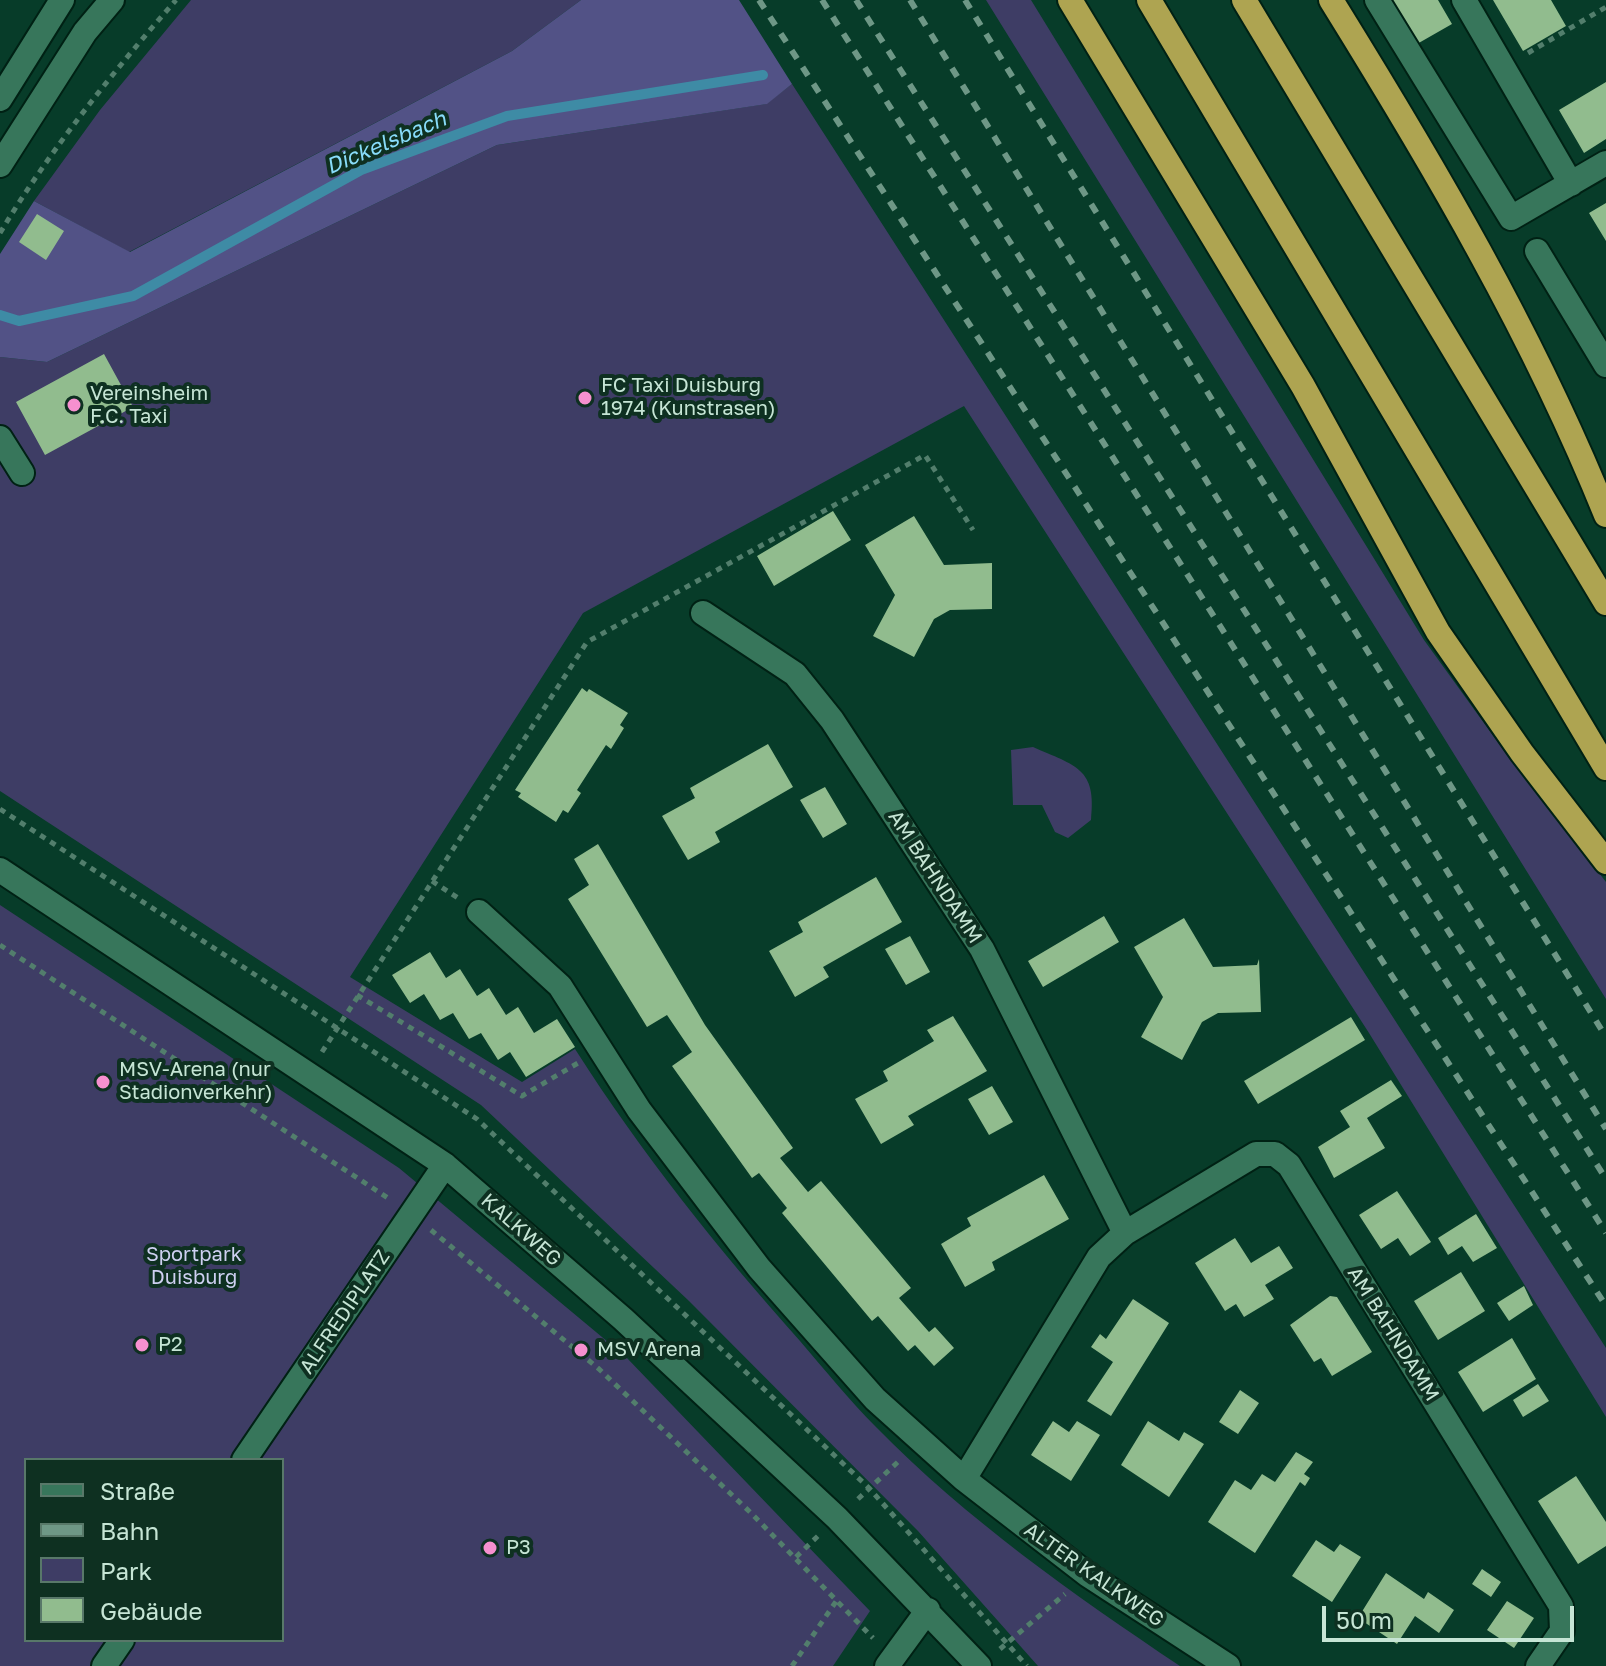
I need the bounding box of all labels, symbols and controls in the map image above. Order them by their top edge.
water label: Dickelsbach [322,106,450,180]
place label: FC Taxi Duisburg 1974 (Kunstrasen) [601,374,776,421]
place label: Vereinsheim F.C. Taxi [90,382,208,429]
marker: FC Taxi Duisburg 1974 (Kunstrasen) [576,389,594,407]
marker: Vereinsheim F.C. Taxi [65,396,83,414]
street label: AM BAHNDAMM [883,806,987,948]
place label: MSV-Arena (nur Stadionverkehr) [119,1058,273,1105]
marker: MSV-Arena (nur Stadionverkehr) [94,1073,112,1091]
street label: KALKWEG [476,1189,566,1271]
park label: Sportpark Duisburg [146,1243,242,1290]
street label: ALFREDIPLATZ [295,1246,395,1378]
street label: AM BAHNDAMM [1342,1262,1444,1406]
place label: P2 [158,1333,183,1357]
marker: P2 [133,1336,151,1354]
place label: MSV Arena [597,1338,701,1362]
marker: MSV Arena [572,1341,590,1359]
legend [24,1458,284,1642]
text: Straße [100,1476,175,1505]
text: Bahn [100,1516,159,1545]
street label: ALTER KALKWEG [1020,1518,1168,1632]
place label: P3 [506,1536,531,1560]
marker: P3 [481,1539,499,1557]
text: Park [100,1556,152,1585]
scale bar [1326,1590,1578,1640]
text: Gebäude [100,1596,202,1625]
text: 50 m [1336,1605,1392,1634]

